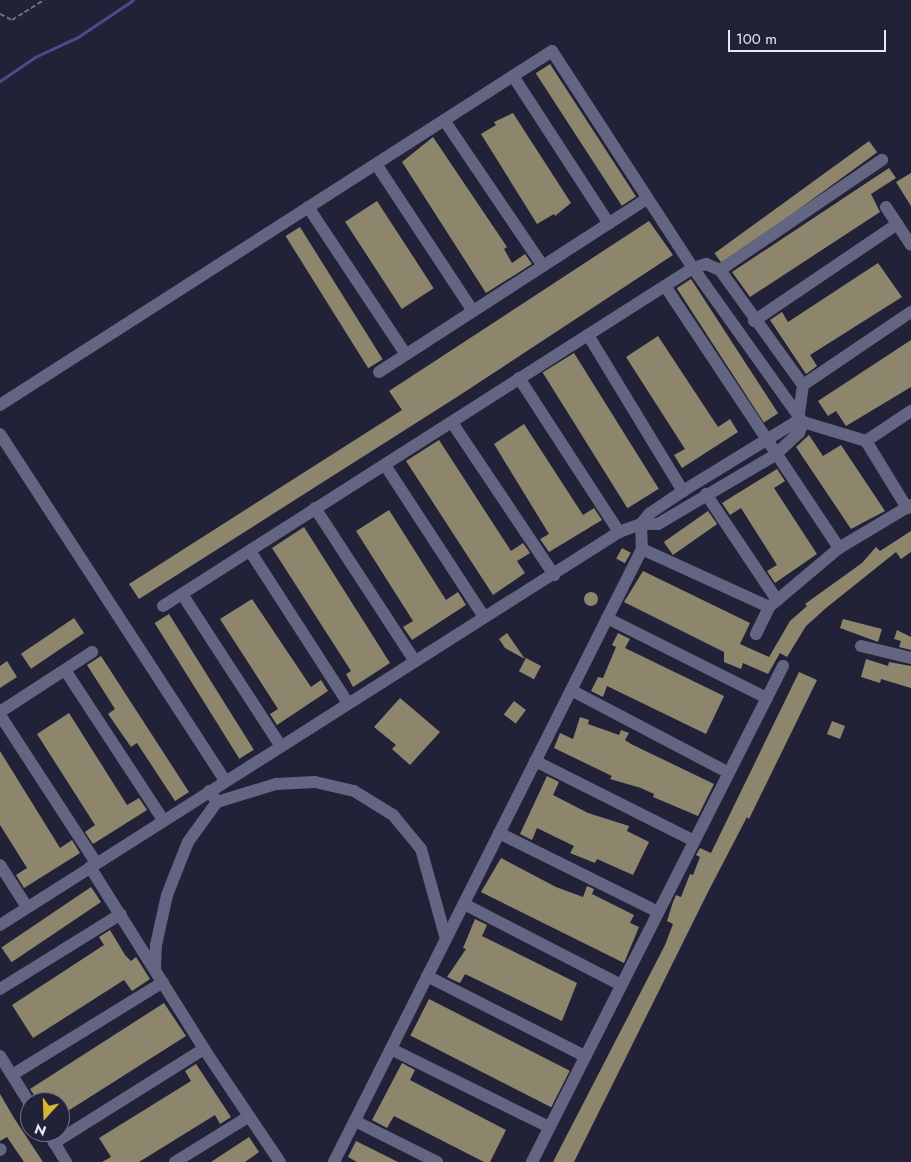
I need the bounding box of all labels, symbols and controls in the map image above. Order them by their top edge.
scale bar [731,20,888,52]
text: 100 m [736,28,777,50]
north arrow [20,1092,70,1142]
text: N [32,1119,49,1141]

